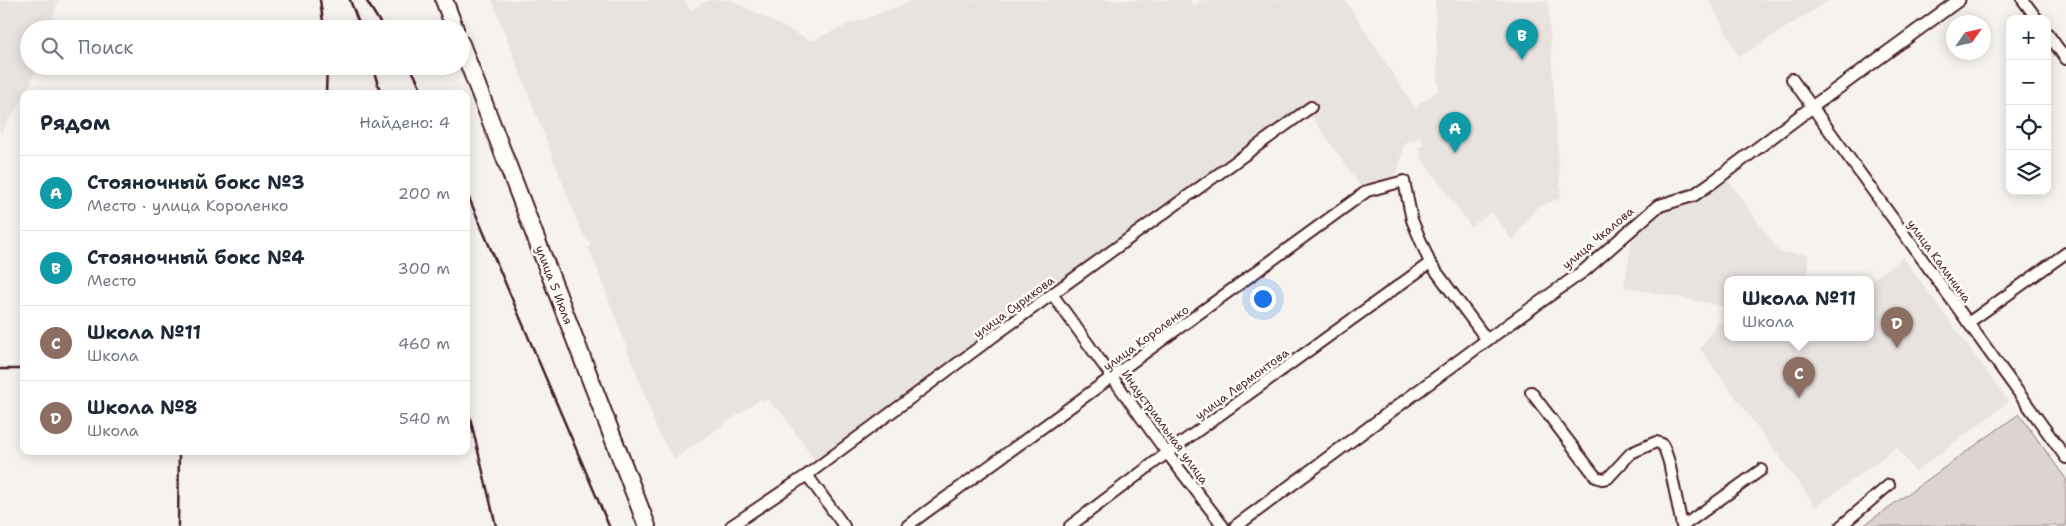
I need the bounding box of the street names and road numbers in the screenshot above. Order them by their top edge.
street label: улица Чкалова [1559,203,1638,273]
street label: улица Калинина [1903,216,1975,306]
street label: улица 5 Июля [532,243,576,327]
street label: улица Сурикова [970,272,1058,342]
street label: улица Короленко [1100,301,1192,375]
street label: улица Лермонтова [1192,344,1292,423]
street label: Индустриальная улица [1118,367,1212,488]

